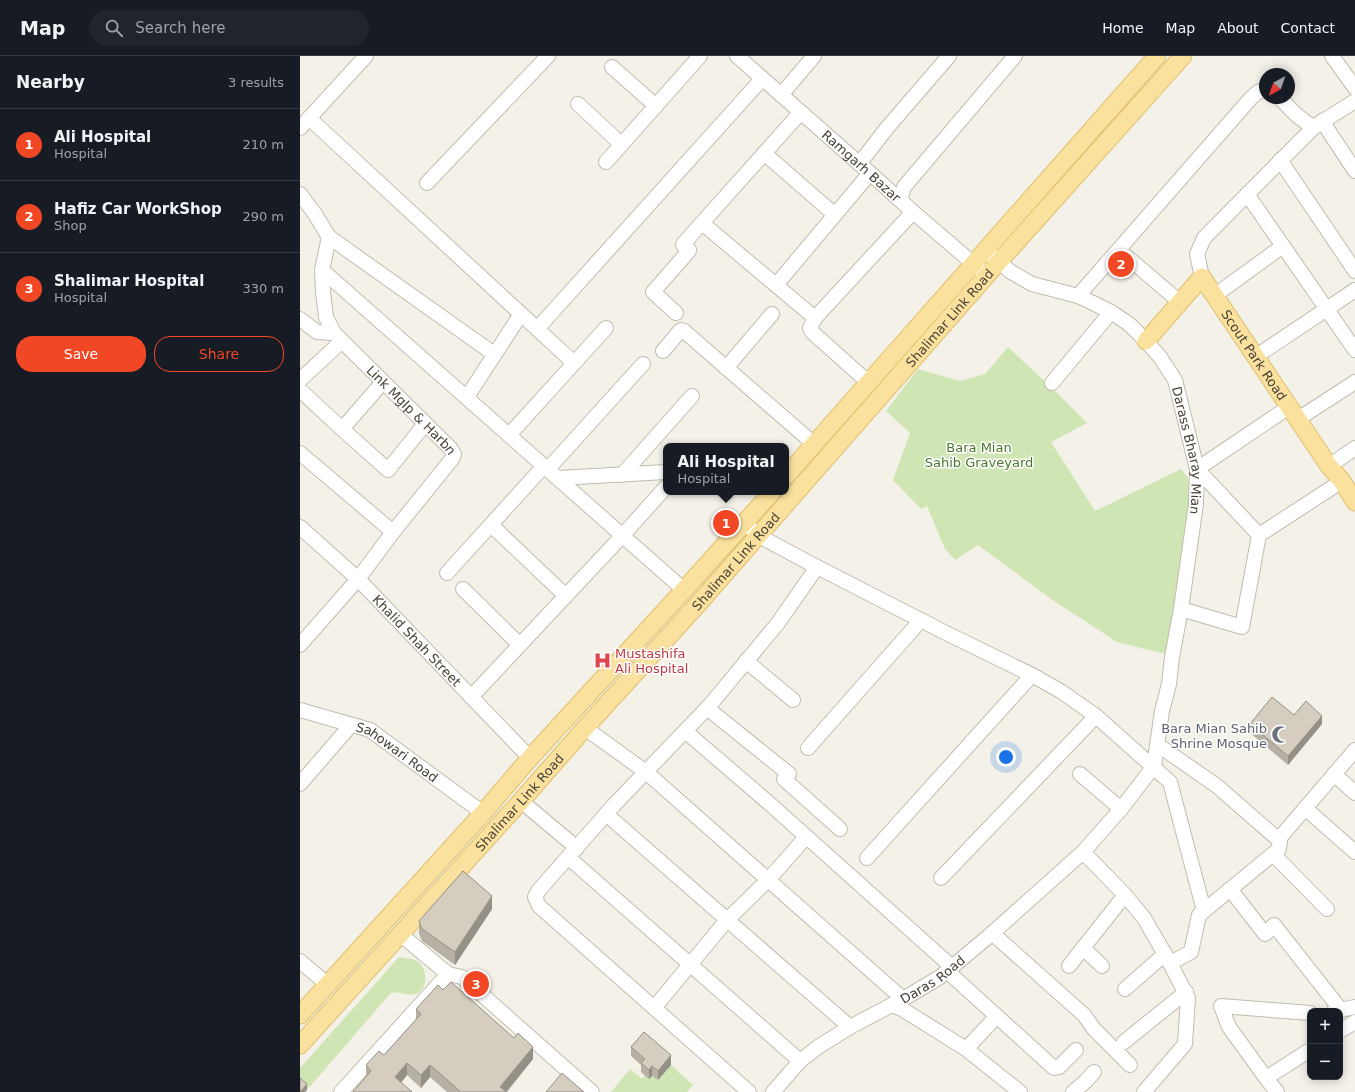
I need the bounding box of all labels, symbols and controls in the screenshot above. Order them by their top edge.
search box [89,10,369,46]
text: Map [20,17,65,39]
icon: search [103,17,125,39]
text: Search here [135,19,225,37]
text: Home [1102,20,1144,36]
text: Map [1166,20,1195,36]
text: About [1217,20,1259,36]
text: Contact [1281,20,1335,36]
north arrow [1259,68,1295,104]
text: Nearby [16,72,85,92]
text: 3 results [228,75,284,90]
street label: Ramgarh Bazar [819,127,904,205]
text: Ali Hospital [54,128,151,146]
text: 1 [24,137,34,152]
text: 210 m [242,137,284,152]
text: Hospital [54,146,107,161]
text: Hafiz Car WorkShop [54,200,222,218]
text: 2 [24,209,34,224]
text: 290 m [242,209,284,224]
text: Shop [54,218,87,233]
pin: 2 [1108,249,1134,279]
street label: Shalimar Link Road [902,266,996,370]
text: Shalimar Hospital [54,272,204,290]
text: 3 [24,281,34,296]
text: 330 m [242,281,284,296]
text: Hospital [54,290,107,305]
street label: Scout Park Road [1219,307,1290,403]
button: Save [16,336,146,372]
button: Share [154,336,284,372]
street label: Link Mglp & Harbn [364,362,460,457]
street label: Darass Bharay Mian [1169,385,1205,515]
park label: Bara Mian Sahib Graveyard [925,440,1033,470]
popup [663,443,789,495]
text: Ali Hospital [677,453,775,471]
text: Hospital [677,471,730,486]
pin: 1 [713,508,739,538]
street label: Shalimar Link Road [689,509,783,613]
street label: Khalid Shah Street [370,592,464,689]
place label: Mustashifa Ali Hospital [615,646,688,676]
hospital icon: Mustashifa Ali Hospital [592,650,612,670]
street label: Sahowari Road [354,719,441,785]
place label: Bara Mian Sahib Shrine Mosque [1161,721,1267,751]
mosque icon: Bara Mian Sahib Shrine Mosque [1270,725,1290,745]
your location [996,747,1016,767]
street label: Shalimar Link Road [472,751,566,854]
street label: Daras Road [897,952,968,1006]
pin: 3 [463,969,489,999]
map controls [1307,1008,1343,1080]
button: + [1307,1008,1343,1044]
button: − [1307,1044,1343,1080]

